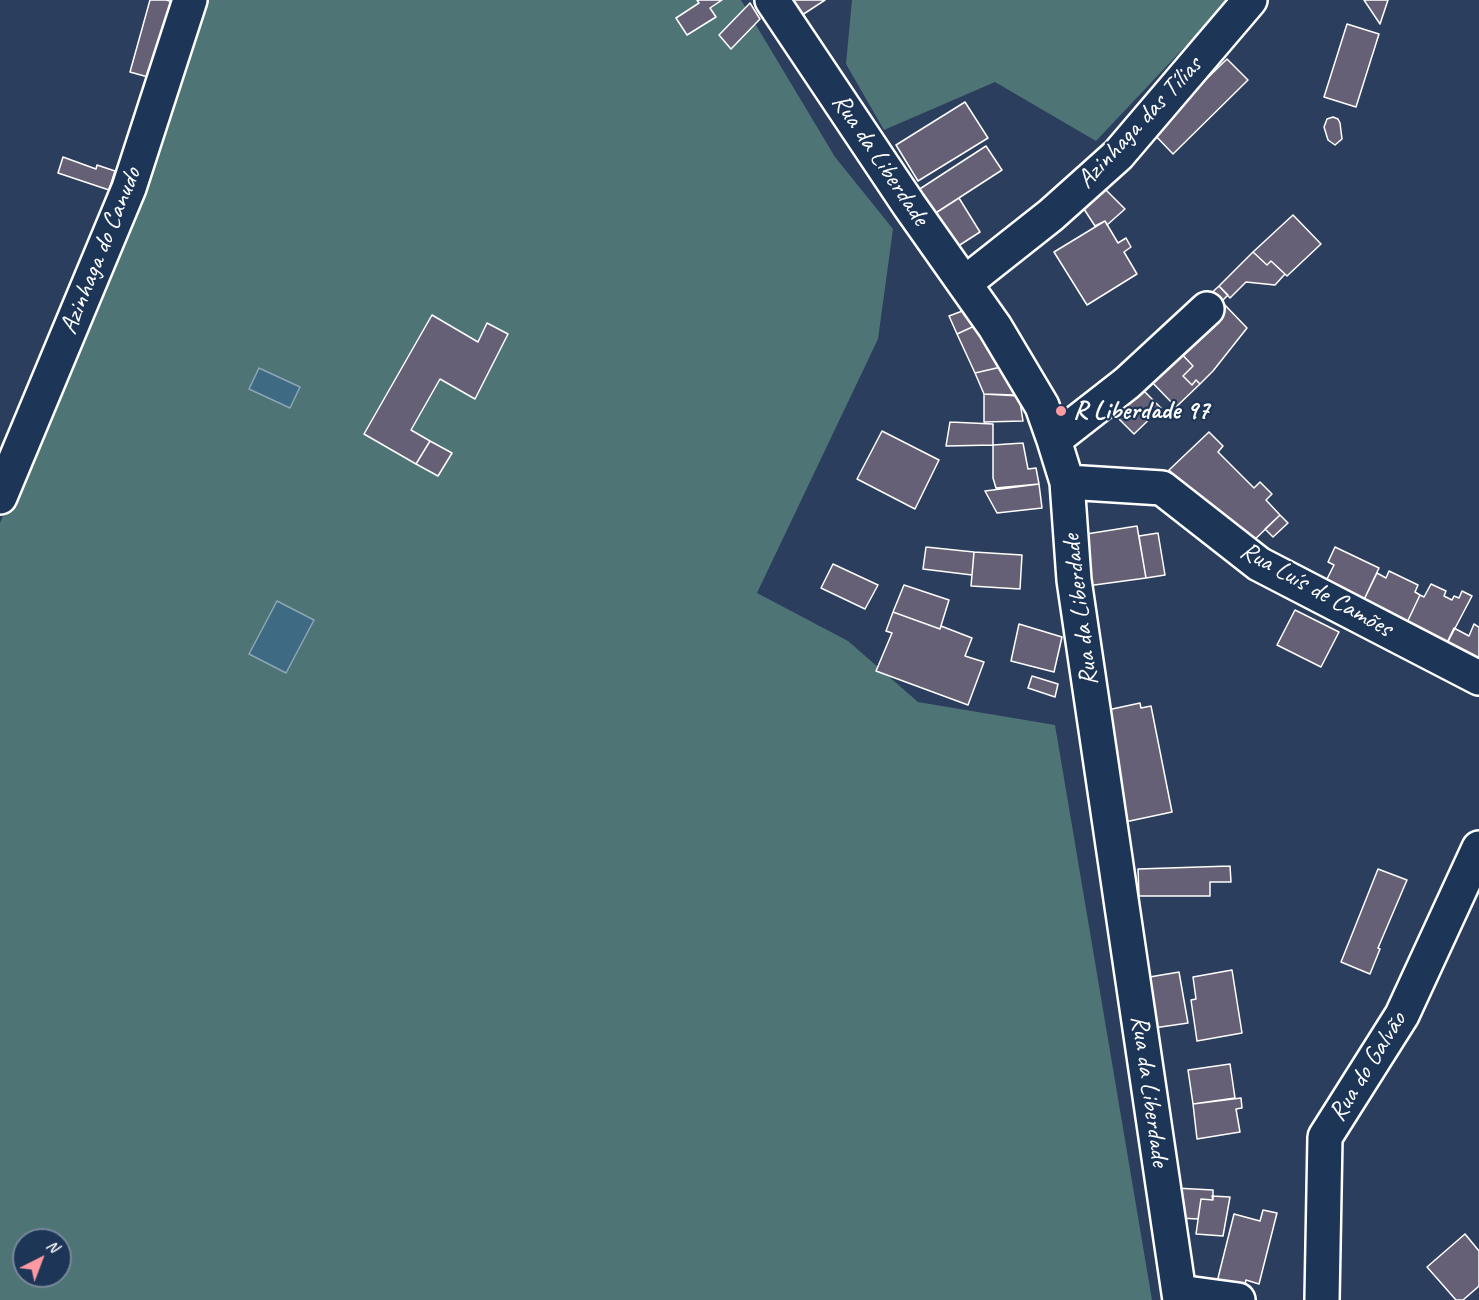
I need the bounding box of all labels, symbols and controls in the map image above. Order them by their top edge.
street label: Azinhaga das Tílias [1071,51,1209,195]
street label: Rua da Liberdade [824,88,936,232]
street label: Azinhaga do Canudo [53,163,149,339]
place label: R Liberdade 97 [1073,395,1209,427]
marker: R Liberdade 97 [1054,404,1068,418]
street label: Rua da Liberdade [1056,533,1106,687]
street label: Rua Luís de Camões [1235,535,1397,645]
street label: Rua do Galvão [1322,1007,1414,1127]
street label: Rua da Liberdade [1123,1013,1175,1169]
north arrow [12,1228,72,1288]
text: N [42,1235,63,1257]

